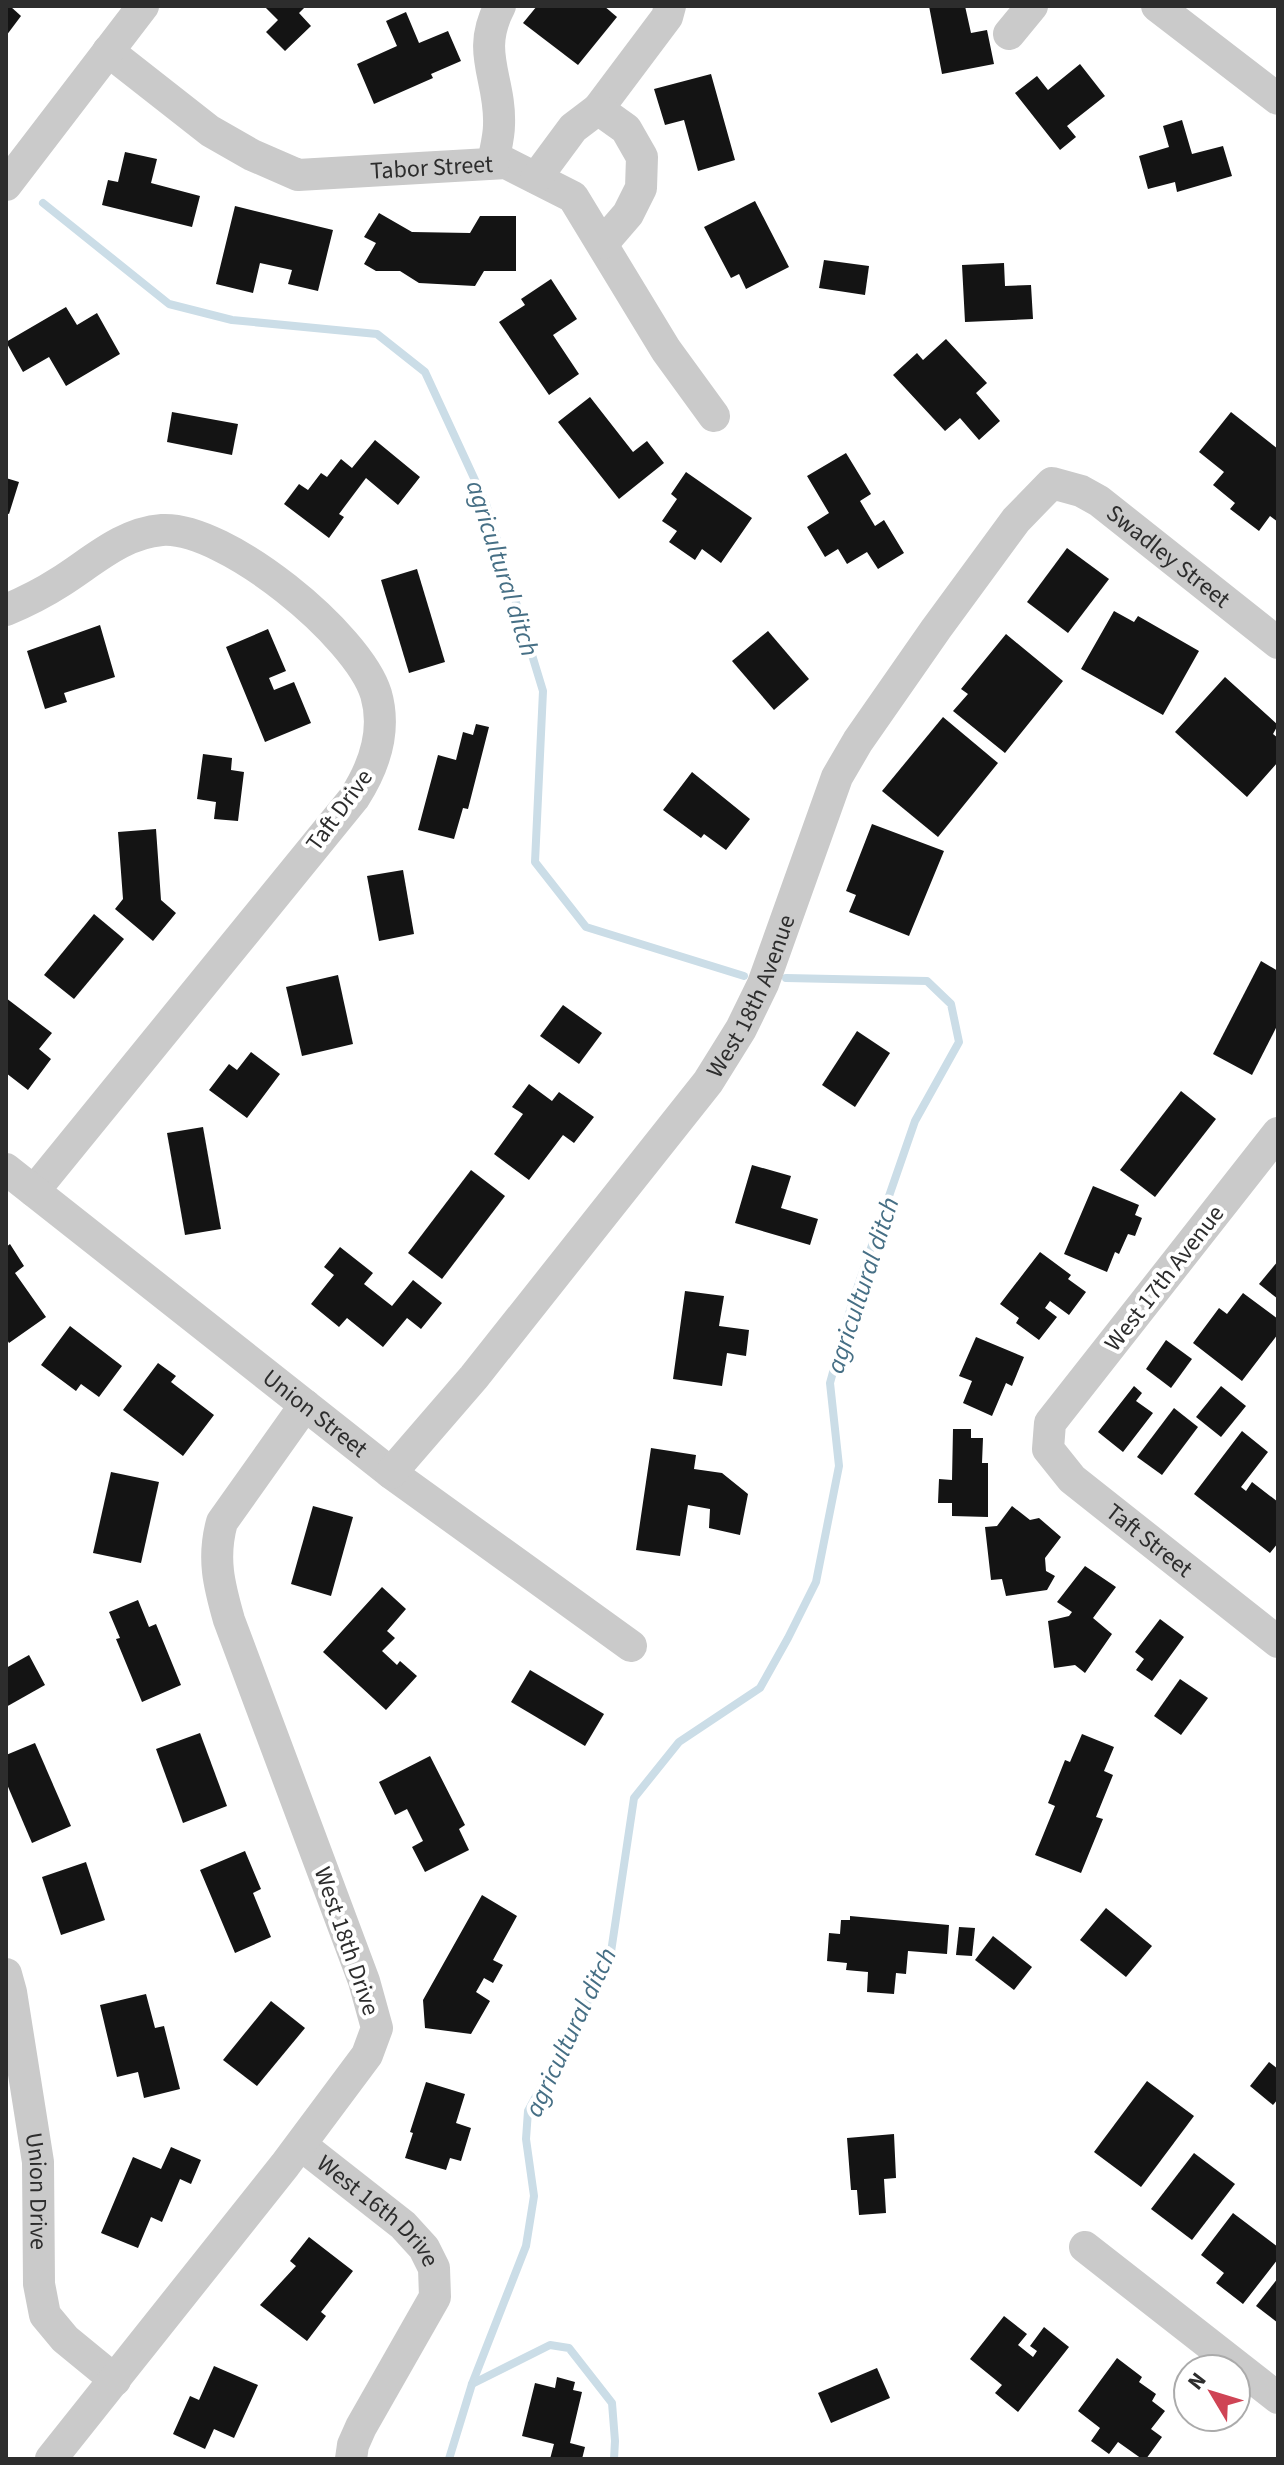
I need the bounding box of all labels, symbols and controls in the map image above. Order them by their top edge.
street label: Tabor Street [369,147,494,189]
water label: agricultural ditch [457,475,548,661]
street label: Swadley Street [1099,496,1238,617]
street label: Taft Drive [298,762,381,859]
street label: West 18th Avenue [698,910,804,1085]
water label: agricultural ditch [817,1192,908,1378]
street label: West 17th Avenue [1096,1198,1233,1359]
street label: Union Street [255,1361,375,1466]
street label: Taft Street [1098,1495,1200,1586]
street label: West 18th Drive [305,1862,388,2020]
water label: agricultural ditch [515,1941,626,2123]
street label: Union Drive [16,2130,56,2250]
street label: West 16th Drive [309,2147,448,2273]
north arrow [1172,2353,1252,2433]
text: N [1180,2366,1214,2397]

